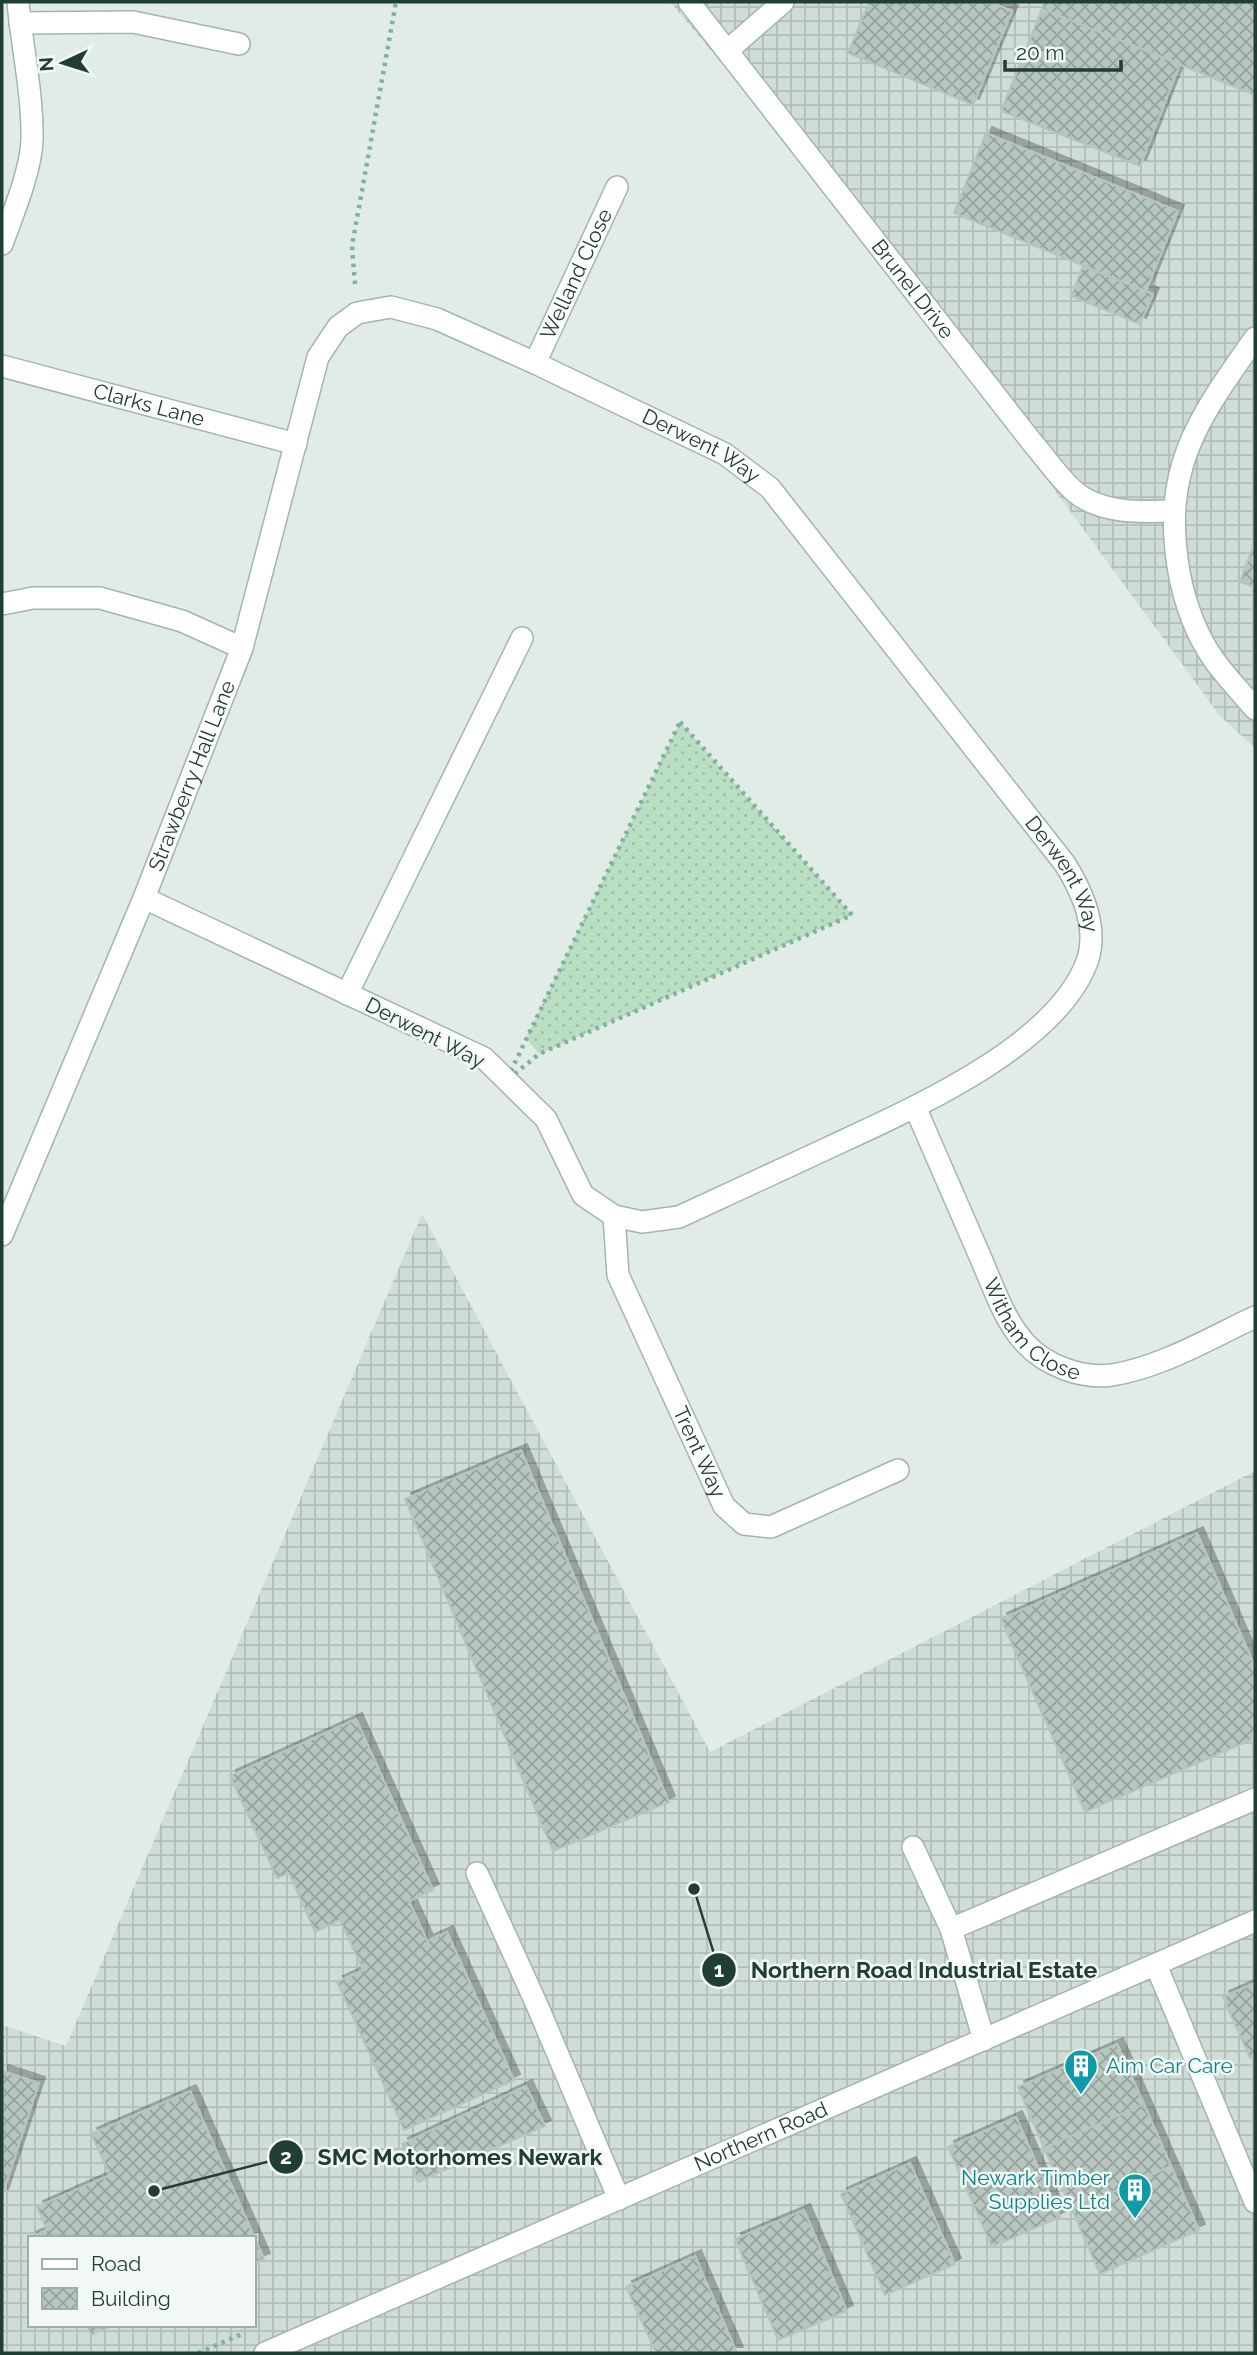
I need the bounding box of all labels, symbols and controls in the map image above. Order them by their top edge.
north arrow [28,28,98,98]
scale bar [1005,28,1120,72]
text: 20 m [1016,40,1064,65]
text: N [35,56,58,72]
street label: Welland Close [535,205,617,343]
street label: Brunel Drive [867,234,960,343]
street label: Clarks Lane [91,378,207,431]
street label: Derwent Way [638,403,765,488]
street label: Strawberry Hall Lane [143,677,240,874]
street label: Derwent Way [1020,811,1104,933]
street label: Derwent Way [361,992,489,1073]
street label: Witham Close [978,1274,1083,1385]
street label: Trent Way [668,1402,731,1501]
callout: Northern Road Industrial Estate [701,1948,1111,1992]
text: Northern Road Industrial Estate [751,1956,1098,1983]
text: 1 [714,1957,724,1982]
building icon: Aim Car Care [1062,2047,1100,2096]
place label: Aim Car Care [1106,2053,1233,2078]
street label: Northern Road [690,2096,831,2176]
callout: SMC Motorhomes Newark [269,2135,617,2179]
text: SMC Motorhomes Newark [318,2143,603,2170]
text: 2 [280,2144,292,2169]
place label: Newark Timber Supplies Ltd [961,2165,1111,2214]
building icon: Newark Timber Supplies Ltd [1116,2171,1154,2220]
legend [28,2236,256,2327]
text: Road [91,2251,141,2276]
text: Building [91,2286,171,2311]

